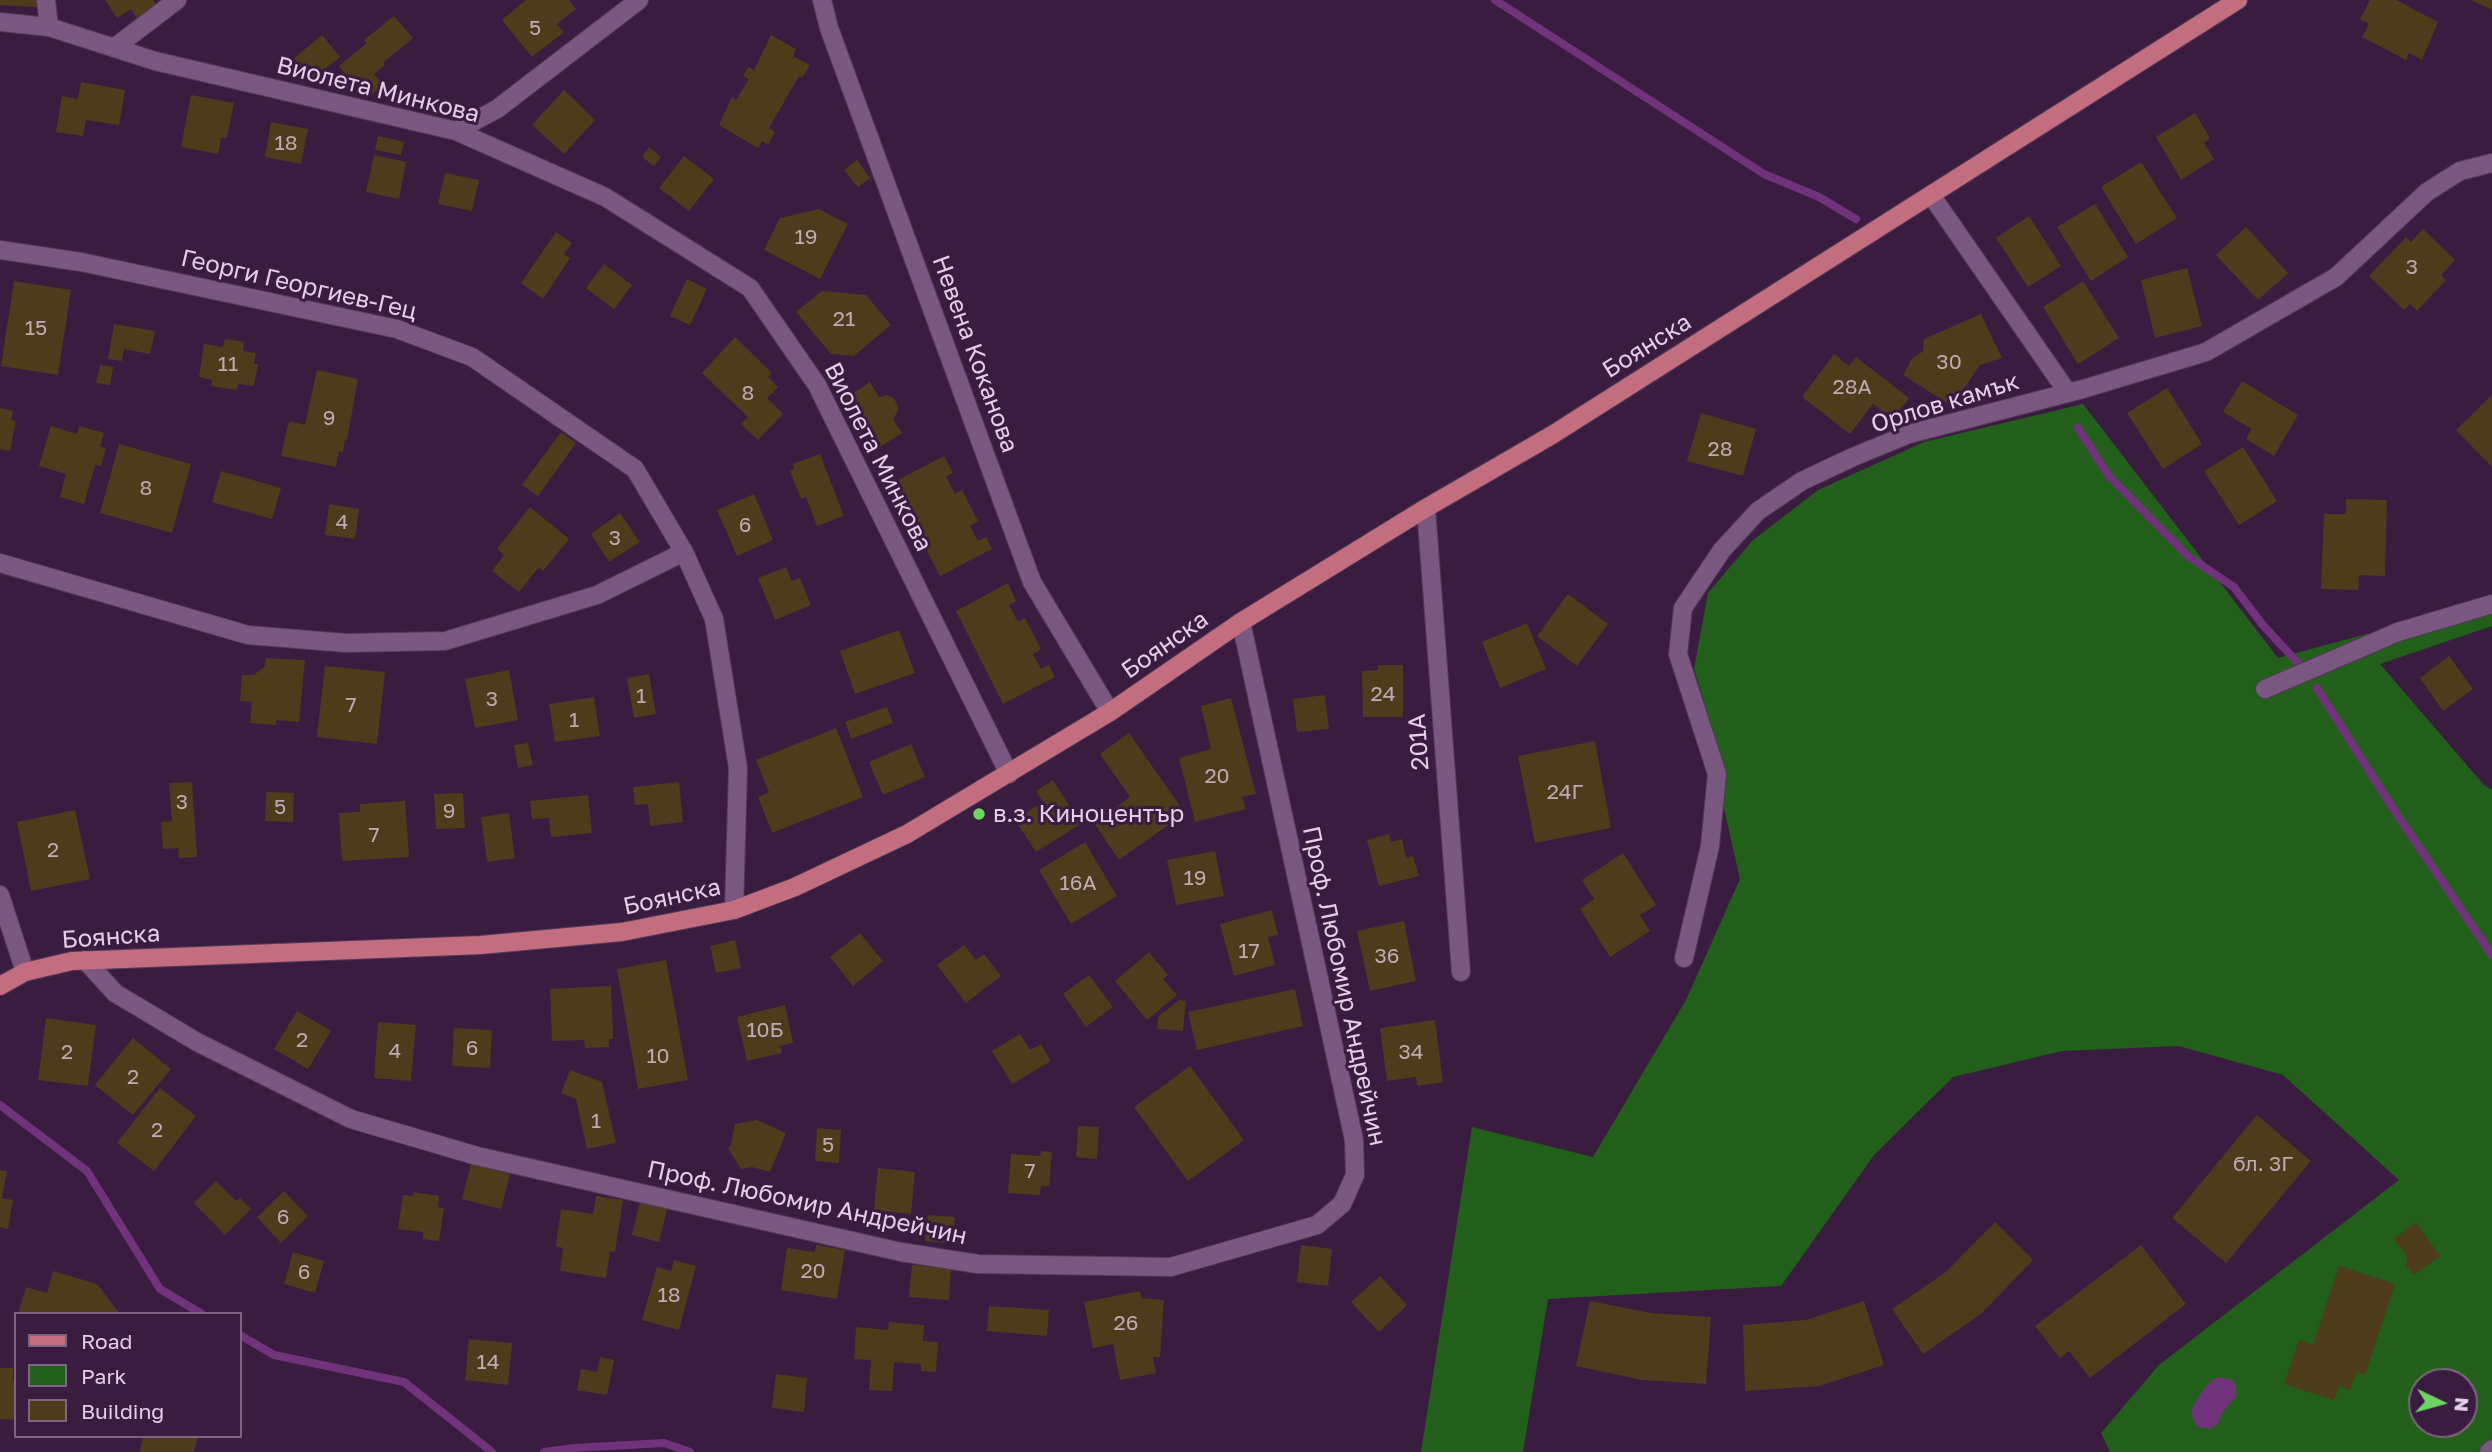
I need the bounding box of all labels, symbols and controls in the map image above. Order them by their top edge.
house number: 5 [529,15,541,41]
street label: Виолета Минкова [274,51,482,129]
house number: 18 [275,130,297,156]
house number: 19 [795,224,817,250]
street label: Георги Георгиев-Гец [178,244,420,326]
street label: Невена Коканова [926,251,1024,457]
house number: 3 [2406,254,2418,280]
house number: 21 [833,306,855,332]
street label: Боянска [1597,308,1697,384]
house number: 15 [25,315,47,341]
house number: 30 [1936,349,1962,375]
house number: 11 [218,351,238,377]
street label: Виолета Минкова [818,358,938,556]
street label: Орлов камък [1868,367,2022,439]
house number: 28А [1832,374,1872,400]
house number: 8 [742,380,754,406]
house number: 9 [323,405,335,431]
house number: 28 [1708,436,1732,462]
house number: 8 [140,475,152,501]
house number: 4 [336,509,348,535]
house number: 6 [739,512,751,538]
house number: 3 [609,525,621,551]
street label: Боянска [1116,605,1214,685]
house number: 24 [1371,681,1395,707]
house number: 1 [636,683,646,709]
house number: 3 [486,686,498,712]
house number: 7 [345,692,357,718]
house number: 1 [569,707,579,733]
street label: 201А [1403,713,1435,771]
house number: 20 [1204,763,1230,789]
house number: 24Г [1547,779,1583,805]
house number: 3 [176,789,188,815]
house number: 5 [274,794,286,820]
house number: 9 [443,798,455,824]
place label: в.з. Киноцентър [993,800,1184,828]
marker: в.з. Киноцентър [971,806,987,822]
house number: 7 [368,822,380,848]
street label: Проф. Любомир Андрейчин [1296,824,1392,1148]
house number: 2 [47,837,59,863]
house number: 19 [1184,865,1206,891]
house number: 16А [1060,870,1096,896]
street label: Боянска [621,873,723,921]
street label: Боянска [61,919,161,955]
house number: 17 [1238,938,1260,964]
house number: 36 [1375,943,1399,969]
house number: 10Б [746,1017,784,1043]
house number: 2 [296,1027,308,1053]
house number: 6 [466,1035,478,1061]
house number: 4 [389,1038,401,1064]
house number: 2 [61,1039,73,1065]
house number: 34 [1398,1039,1424,1065]
house number: 10 [646,1043,670,1069]
house number: 2 [127,1064,139,1090]
house number: 1 [591,1108,601,1134]
house number: 2 [151,1117,163,1143]
house number: 5 [822,1132,834,1158]
house number: бл. 3Г [2233,1151,2293,1177]
street label: Проф. Любомир Андрейчин [645,1155,969,1251]
house number: 7 [1024,1158,1036,1184]
house number: 6 [277,1204,289,1230]
house number: 20 [800,1258,826,1284]
house number: 6 [298,1259,310,1285]
house number: 18 [658,1282,680,1308]
house number: 26 [1114,1310,1138,1336]
legend [14,1312,242,1438]
text: Road [81,1328,132,1354]
house number: 14 [477,1349,499,1375]
text: Park [81,1363,126,1389]
north arrow [2408,1368,2478,1438]
text: N [2450,1396,2475,1413]
text: Building [81,1398,164,1424]

